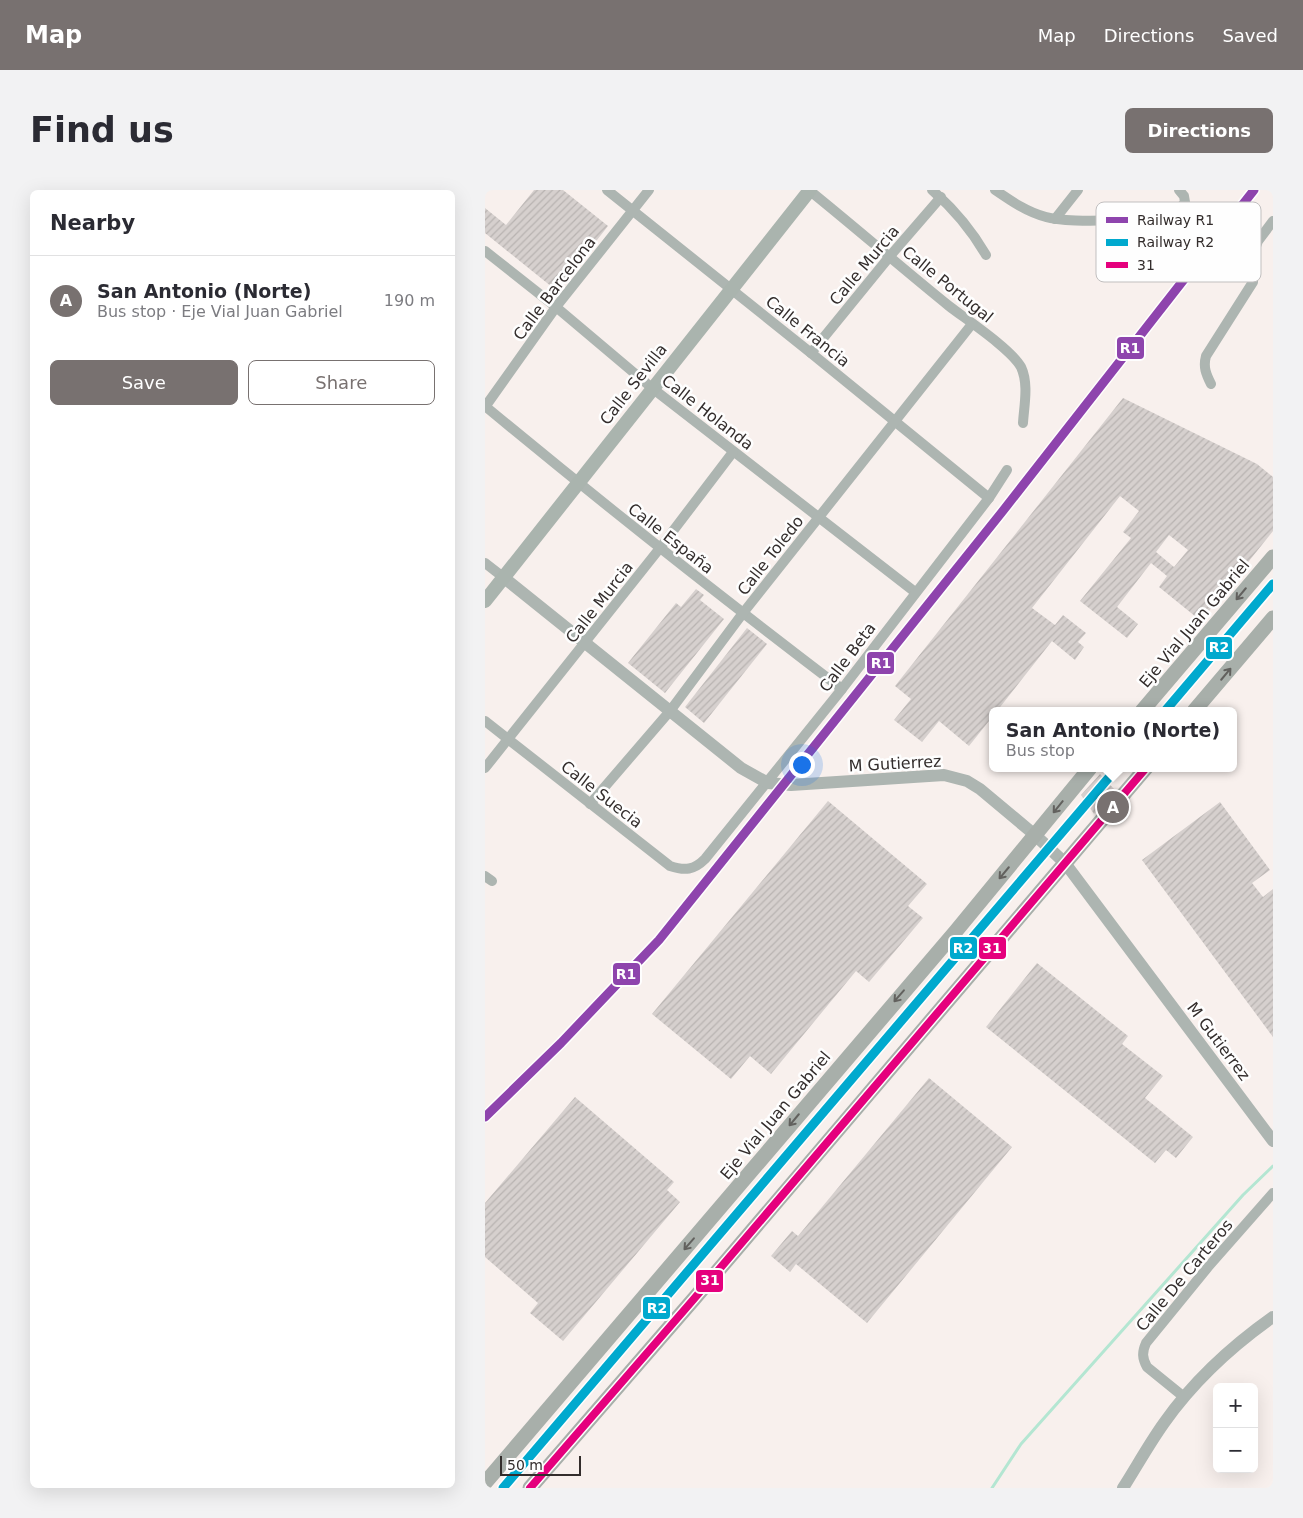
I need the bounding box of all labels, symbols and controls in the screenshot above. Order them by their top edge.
text: Map [25,21,82,49]
text: Map [1038,25,1076,46]
text: Directions [1104,25,1194,46]
text: Saved [1222,25,1278,46]
button: Directions [1125,108,1273,153]
text: Find us [30,110,174,150]
legend [1096,202,1261,282]
text: Nearby [50,211,135,235]
text: Railway R1 [1137,212,1214,228]
street label: Calle Murcia [826,222,903,309]
street label: Calle Barcelona [509,233,599,344]
text: Railway R2 [1137,234,1214,250]
street label: Calle Portugal [899,242,997,327]
text: 31 [1137,257,1155,273]
text: San Antonio (Norte) [97,280,311,302]
text: A [60,291,72,310]
text: 190 m [384,291,435,310]
street label: Calle Francia [762,292,853,371]
text: Bus stop · Eje Vial Juan Gabriel [97,302,343,321]
line badge: R1 [1116,336,1145,360]
street label: Calle Sevilla [596,340,671,429]
text: R1 [1120,340,1140,356]
button: Save [50,360,238,405]
button: Share [248,360,435,405]
street label: Calle Holanda [658,371,757,454]
street label: Calle España [624,499,717,578]
street label: Calle Toledo [733,512,807,599]
street label: Eje Vial Juan Gabriel [1135,555,1254,691]
street label: Calle Murcia [562,558,637,647]
one-way arrow [1236,587,1247,600]
street label: Calle Beta [815,619,880,696]
line badge: R2 [1205,636,1233,660]
text: R2 [1209,639,1229,655]
line badge: R1 [866,651,895,675]
text: R1 [871,655,891,671]
one-way arrow [1220,667,1231,680]
popup [989,707,1237,772]
text: San Antonio (Norte) [1006,719,1220,741]
text: Bus stop [1006,741,1075,760]
your location [789,752,815,778]
street label: M Gutierrez [848,752,942,775]
street label: Calle Suecia [557,757,646,832]
pin: A [1097,788,1129,826]
one-way arrow [1053,800,1064,813]
one-way arrow [999,866,1010,879]
line badge: R2 [949,936,978,960]
line badge: 31 [978,936,1007,960]
text: R2 [953,940,973,956]
text: 31 [982,940,1002,956]
line badge: R1 [612,962,641,986]
text: R1 [616,966,636,982]
one-way arrow [893,990,904,1003]
street label: M Gutierrez [1183,999,1254,1084]
street label: Eje Vial Juan Gabriel [716,1047,835,1183]
one-way arrow [788,1113,799,1126]
street label: Calle De Carteros [1132,1216,1237,1335]
one-way arrow [683,1238,694,1251]
line badge: 31 [695,1269,724,1293]
text: 31 [700,1272,720,1288]
line badge: R2 [642,1296,671,1320]
text: R2 [647,1300,667,1316]
map controls [1213,1383,1258,1473]
button: + [1213,1383,1258,1428]
button: − [1213,1428,1258,1473]
scale bar [500,1453,581,1476]
text: 50 m [507,1457,543,1473]

